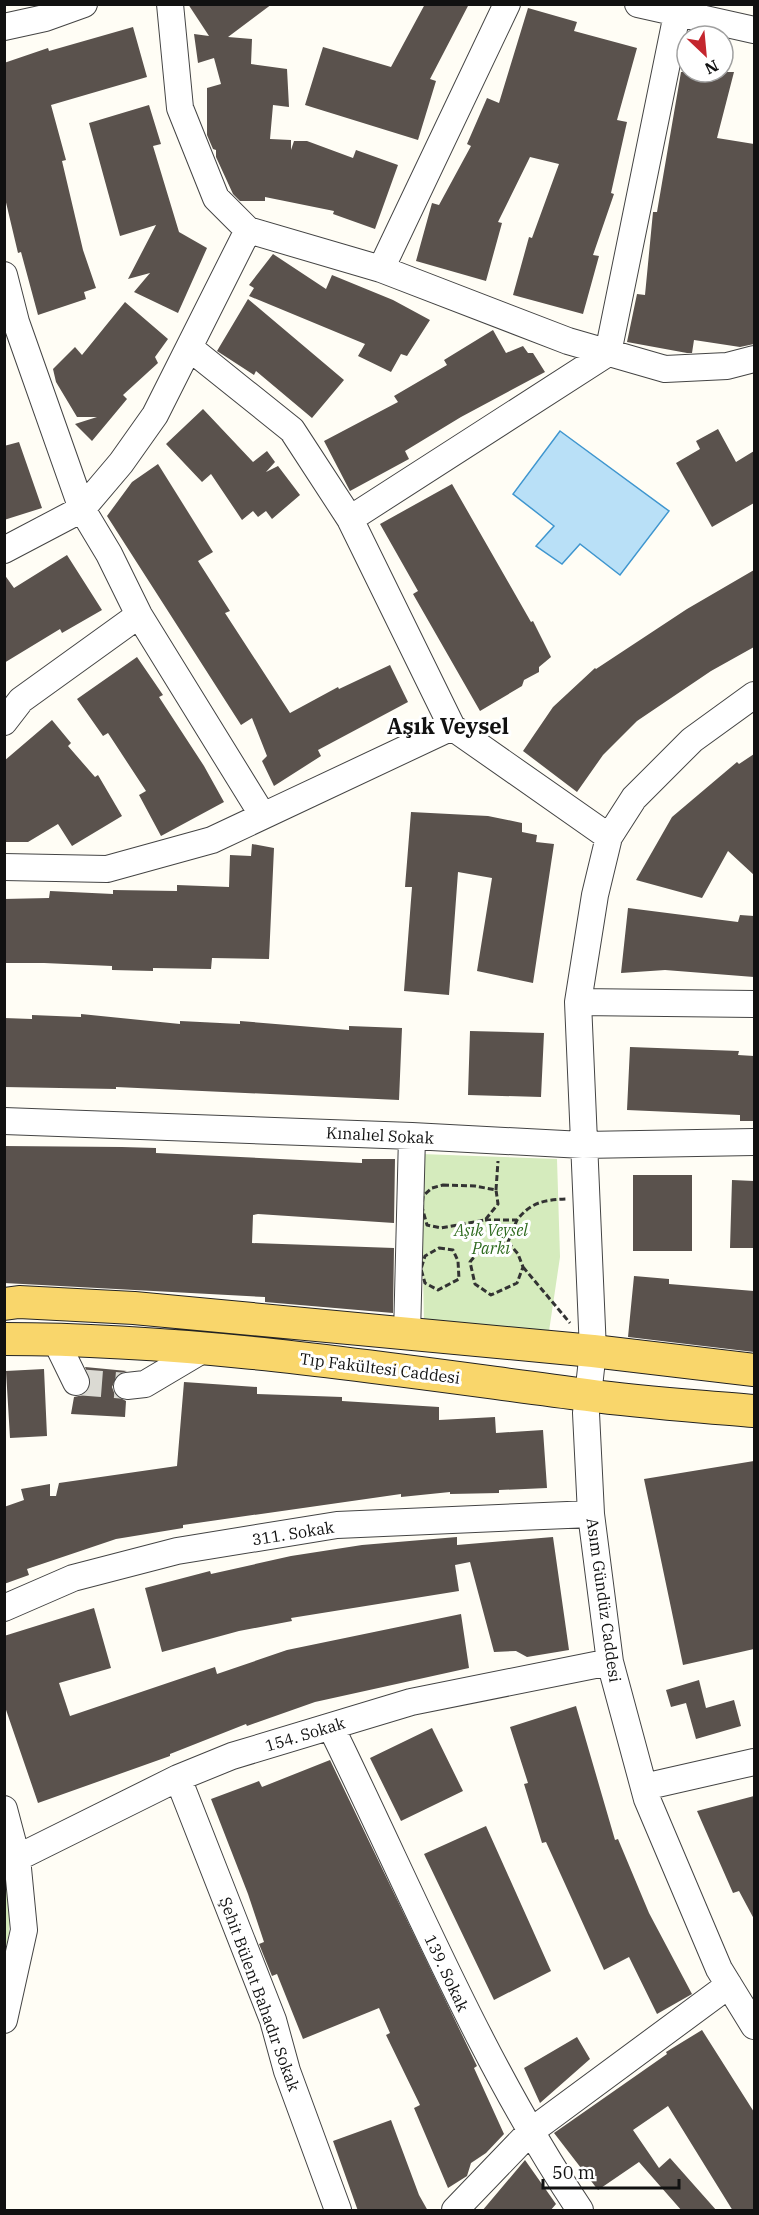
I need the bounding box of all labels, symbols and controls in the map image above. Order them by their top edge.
north arrow [675,24,735,84]
text: N [702,56,722,79]
district label: Aşık Veysel [387,711,509,740]
street label: Kınalıel Sokak [326,1122,435,1148]
park label: Aşık Veysel Parkı [453,1220,528,1258]
street label: Tıp Fakültesi Caddesi [299,1348,461,1388]
street label: 311. Sokak [251,1517,336,1549]
street label: Asım Gündüz Caddesi [583,1517,625,1683]
street label: 154. Sokak [263,1712,348,1756]
street label: Şehit Bülent Bahadır Sokak [215,1894,305,2095]
street label: 139. Sokak [420,1931,474,2015]
scale bar [543,2152,680,2190]
text: 50 m [552,2161,595,2184]

